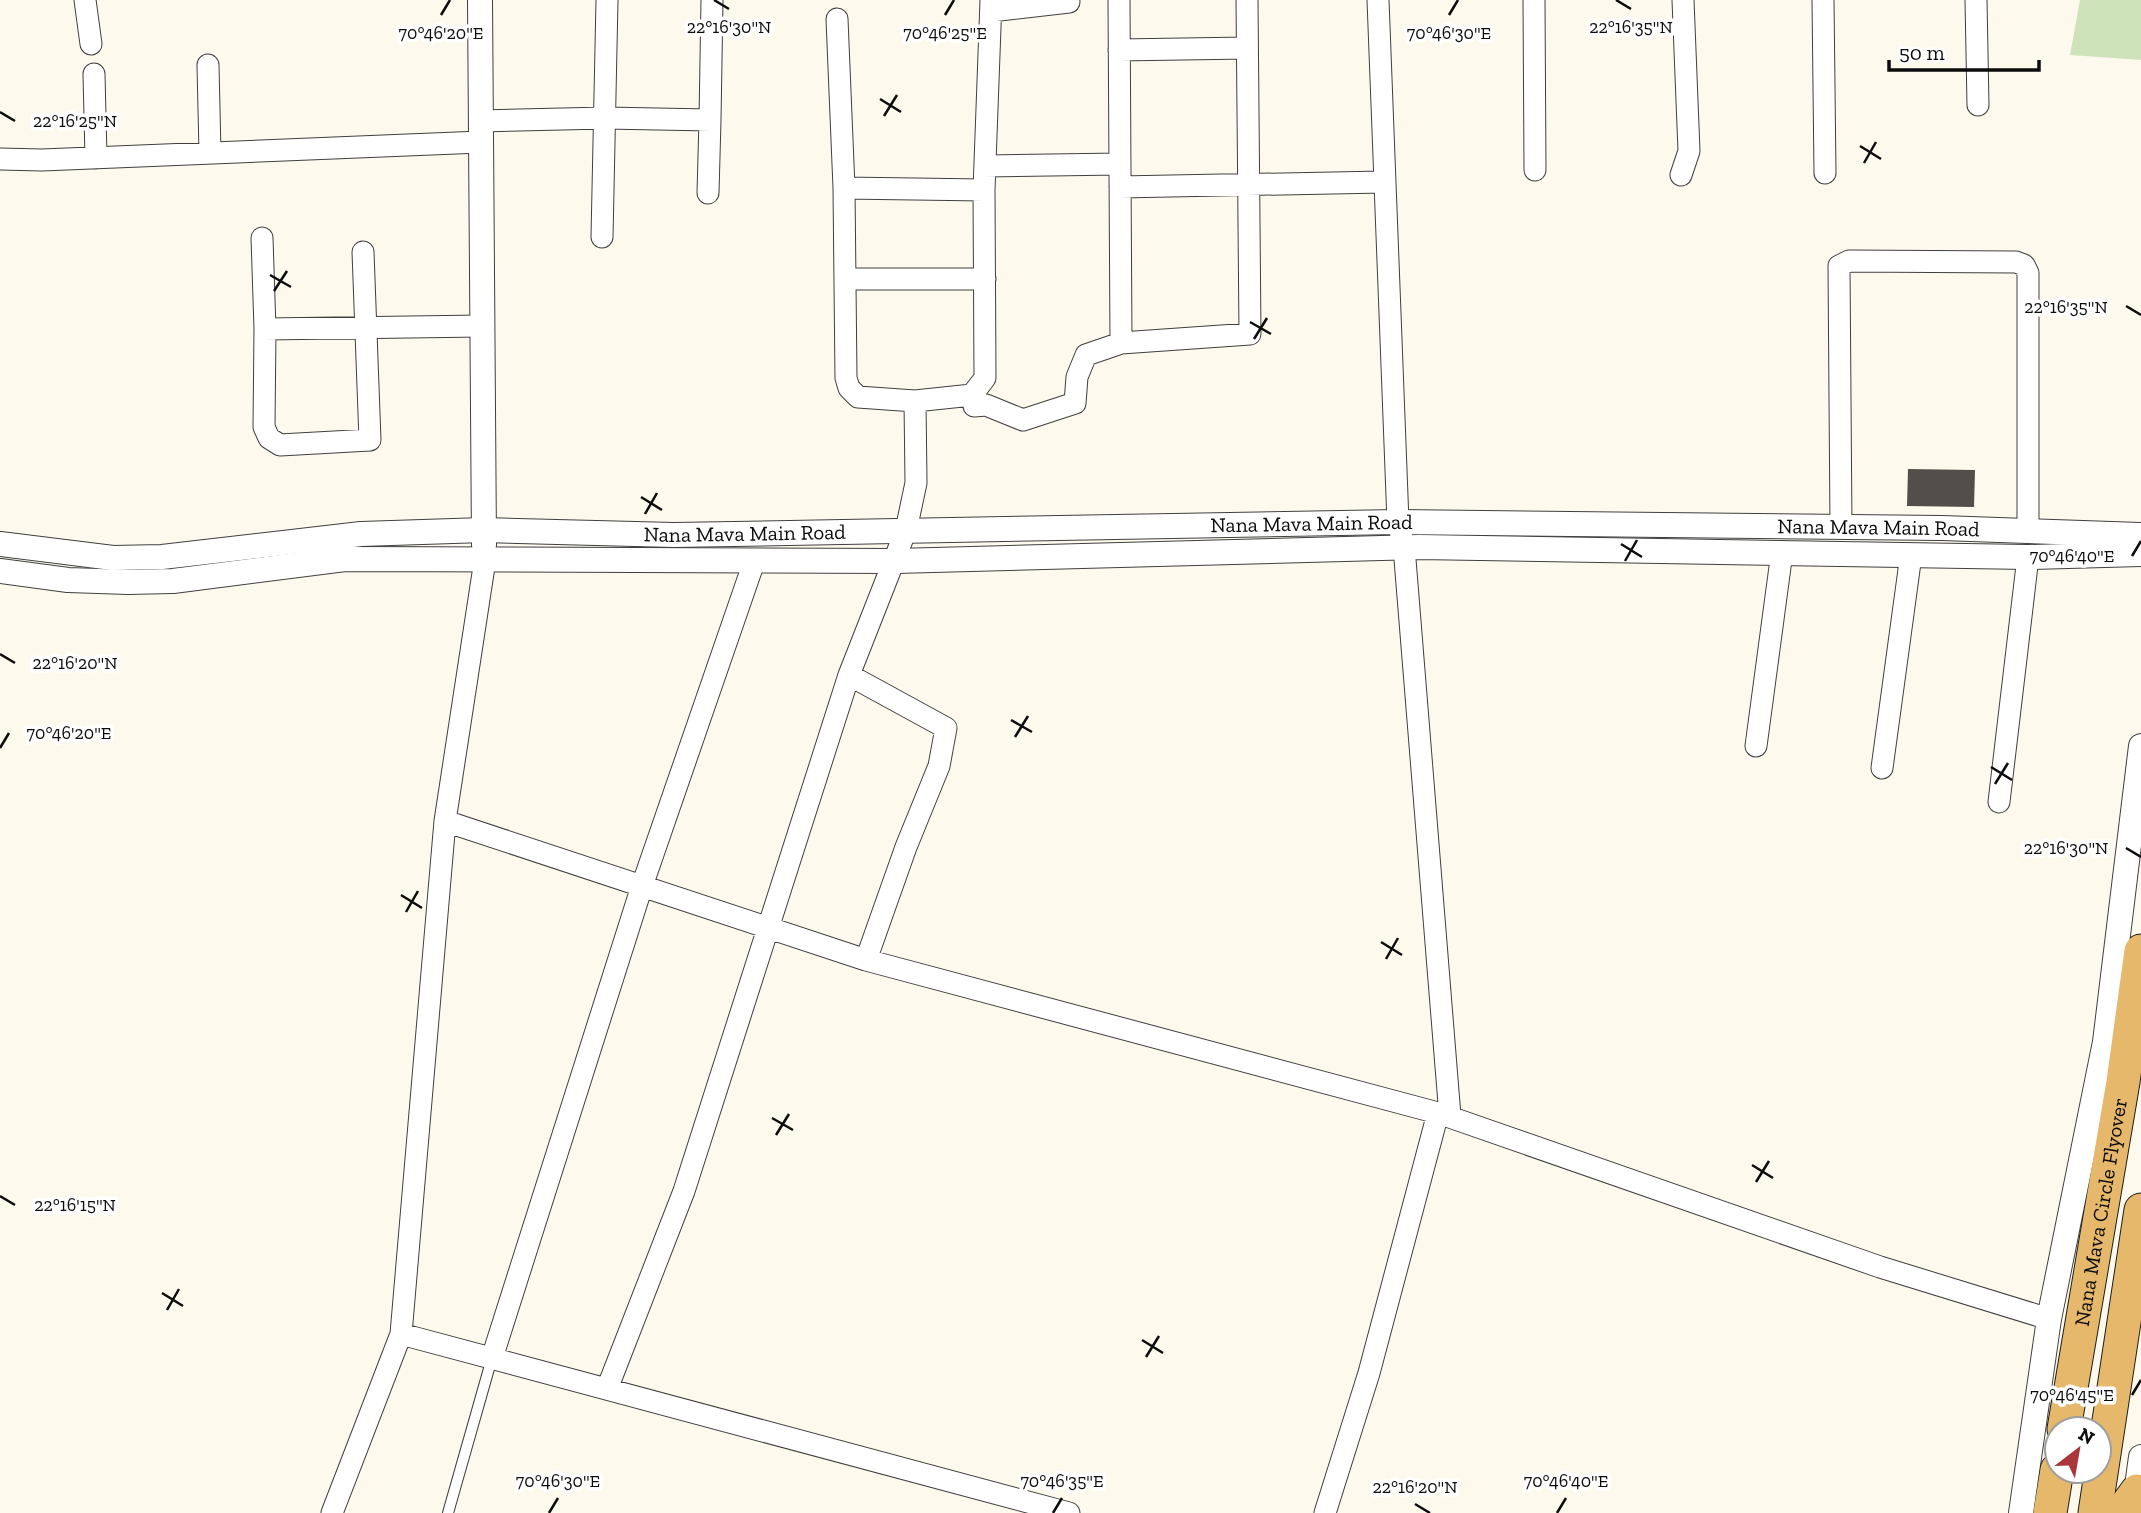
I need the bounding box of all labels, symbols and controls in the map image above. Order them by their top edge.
text: 22°16'30"N [687,16,771,38]
text: 22°16'35"N [1589,16,1673,38]
text: 70°46'20"E [399,22,483,44]
text: 70°46'25"E [903,22,987,44]
text: 70°46'30"E [1407,22,1491,44]
scale bar [1889,28,2039,72]
text: 50 m [1899,40,1945,65]
text: 22°16'25"N [33,110,117,132]
text: 22°16'35"N [2024,296,2108,318]
street label: Nana Mava Main Road [1210,509,1413,537]
street label: Nana Mava Main Road [1777,513,1981,541]
street label: Nana Mava Main Road [643,519,846,547]
text: 70°46'40"E [2030,545,2114,567]
text: 22°16'20"N [32,652,118,674]
text: 70°46'20"E [27,722,111,744]
text: 22°16'30"N [2024,837,2108,859]
street label: Nana Mava Circle Flyover [2069,1096,2132,1328]
text: 22°16'15"N [34,1194,116,1216]
text: 70°46'45"E [2030,1384,2114,1406]
north arrow [2043,1415,2113,1485]
text: N [2074,1422,2099,1449]
text: 70°46'30"E [516,1470,600,1492]
text: 70°46'35"E [1020,1470,1104,1492]
text: 70°46'40"E [1524,1470,1608,1492]
text: 22°16'20"N [1372,1476,1458,1498]

